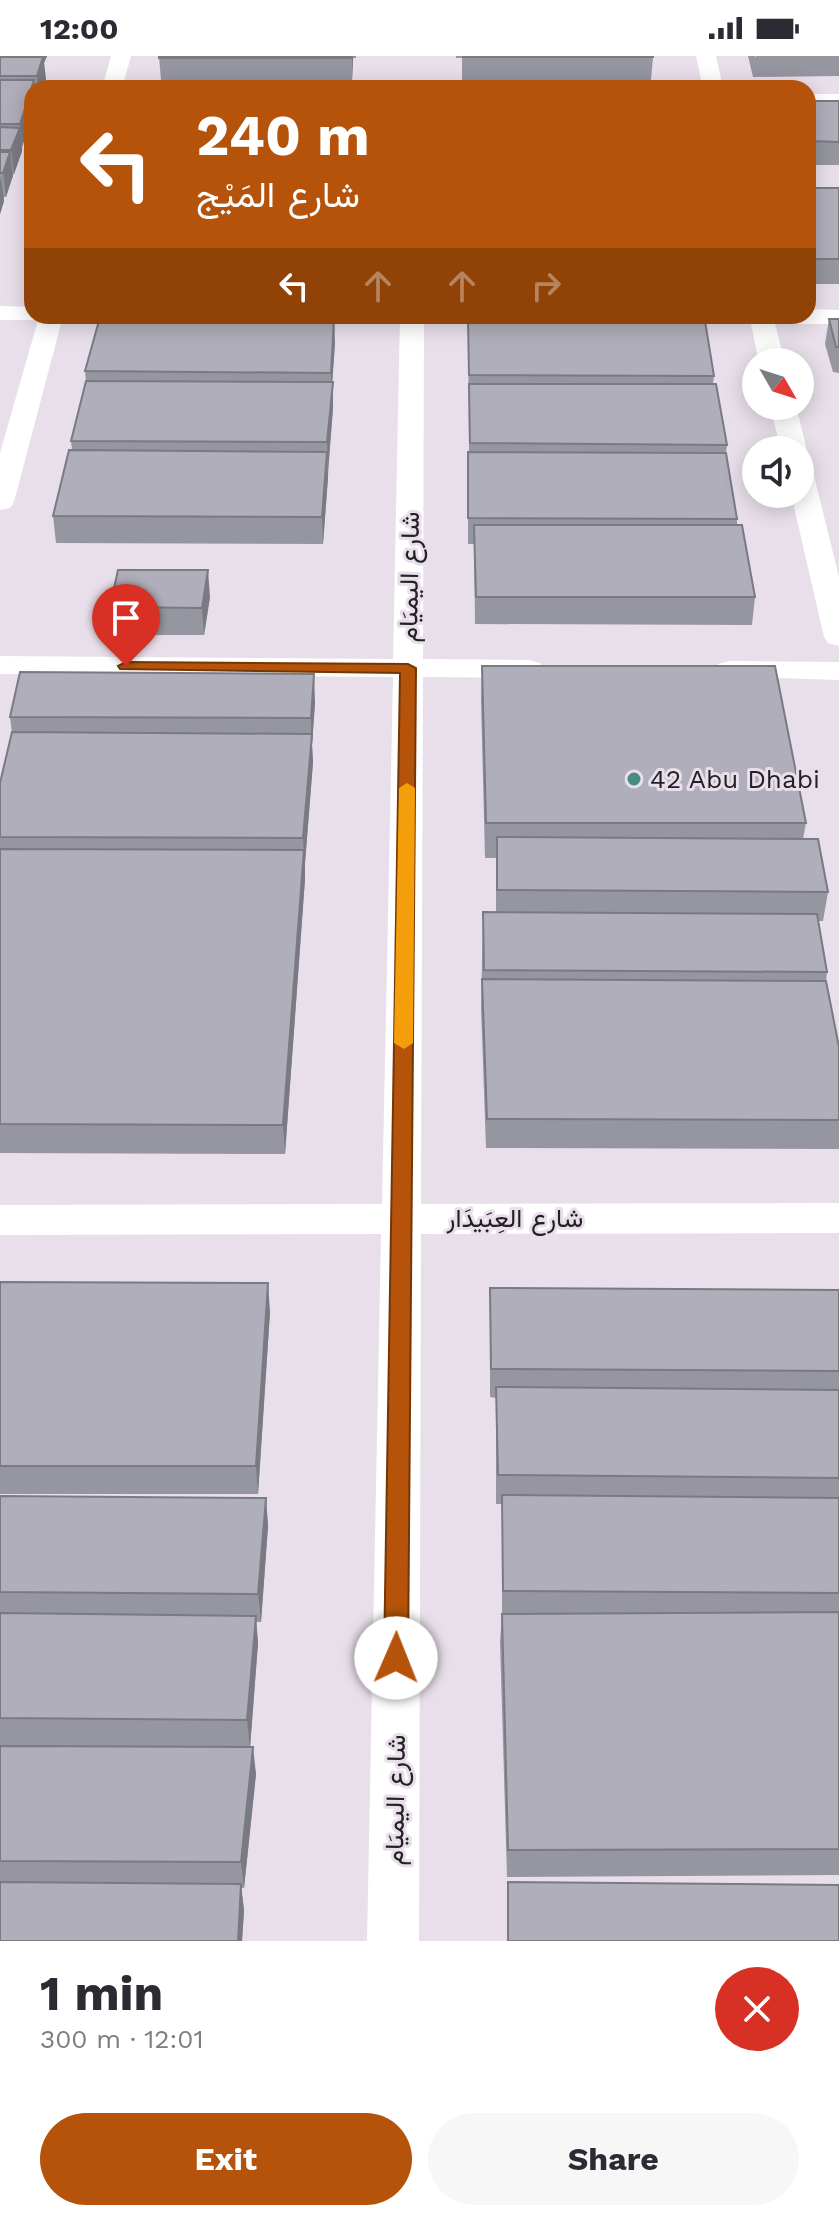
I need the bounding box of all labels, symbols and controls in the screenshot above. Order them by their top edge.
text: 12:00 [40,11,119,46]
text: 240 m [196,103,370,169]
icon: left [64,112,168,216]
text: شارع المَيْج [196,174,360,216]
icon: left [272,264,316,308]
icon: ahead [356,264,400,308]
icon: ahead [440,264,484,308]
icon: right [524,264,568,308]
north arrow [742,348,814,420]
map controls [742,348,814,508]
button: sound [742,436,814,508]
street label: شارع اليميَام [393,511,428,643]
pin [92,584,160,666]
icon: arrive [104,596,148,640]
place label: 42 Abu Dhabi [650,764,820,794]
marker: 42 Abu Dhabi [625,770,643,788]
street label: شارع العِبَيدَار [446,1203,583,1236]
position arrow [354,1616,438,1700]
street label: شارع اليميَام [379,1734,414,1866]
text: 1 min [40,1965,163,2022]
button: close [715,1967,799,2051]
text: 300 m · 12:01 [40,2024,204,2054]
button: Exit [40,2113,412,2205]
button: Share [428,2113,799,2205]

